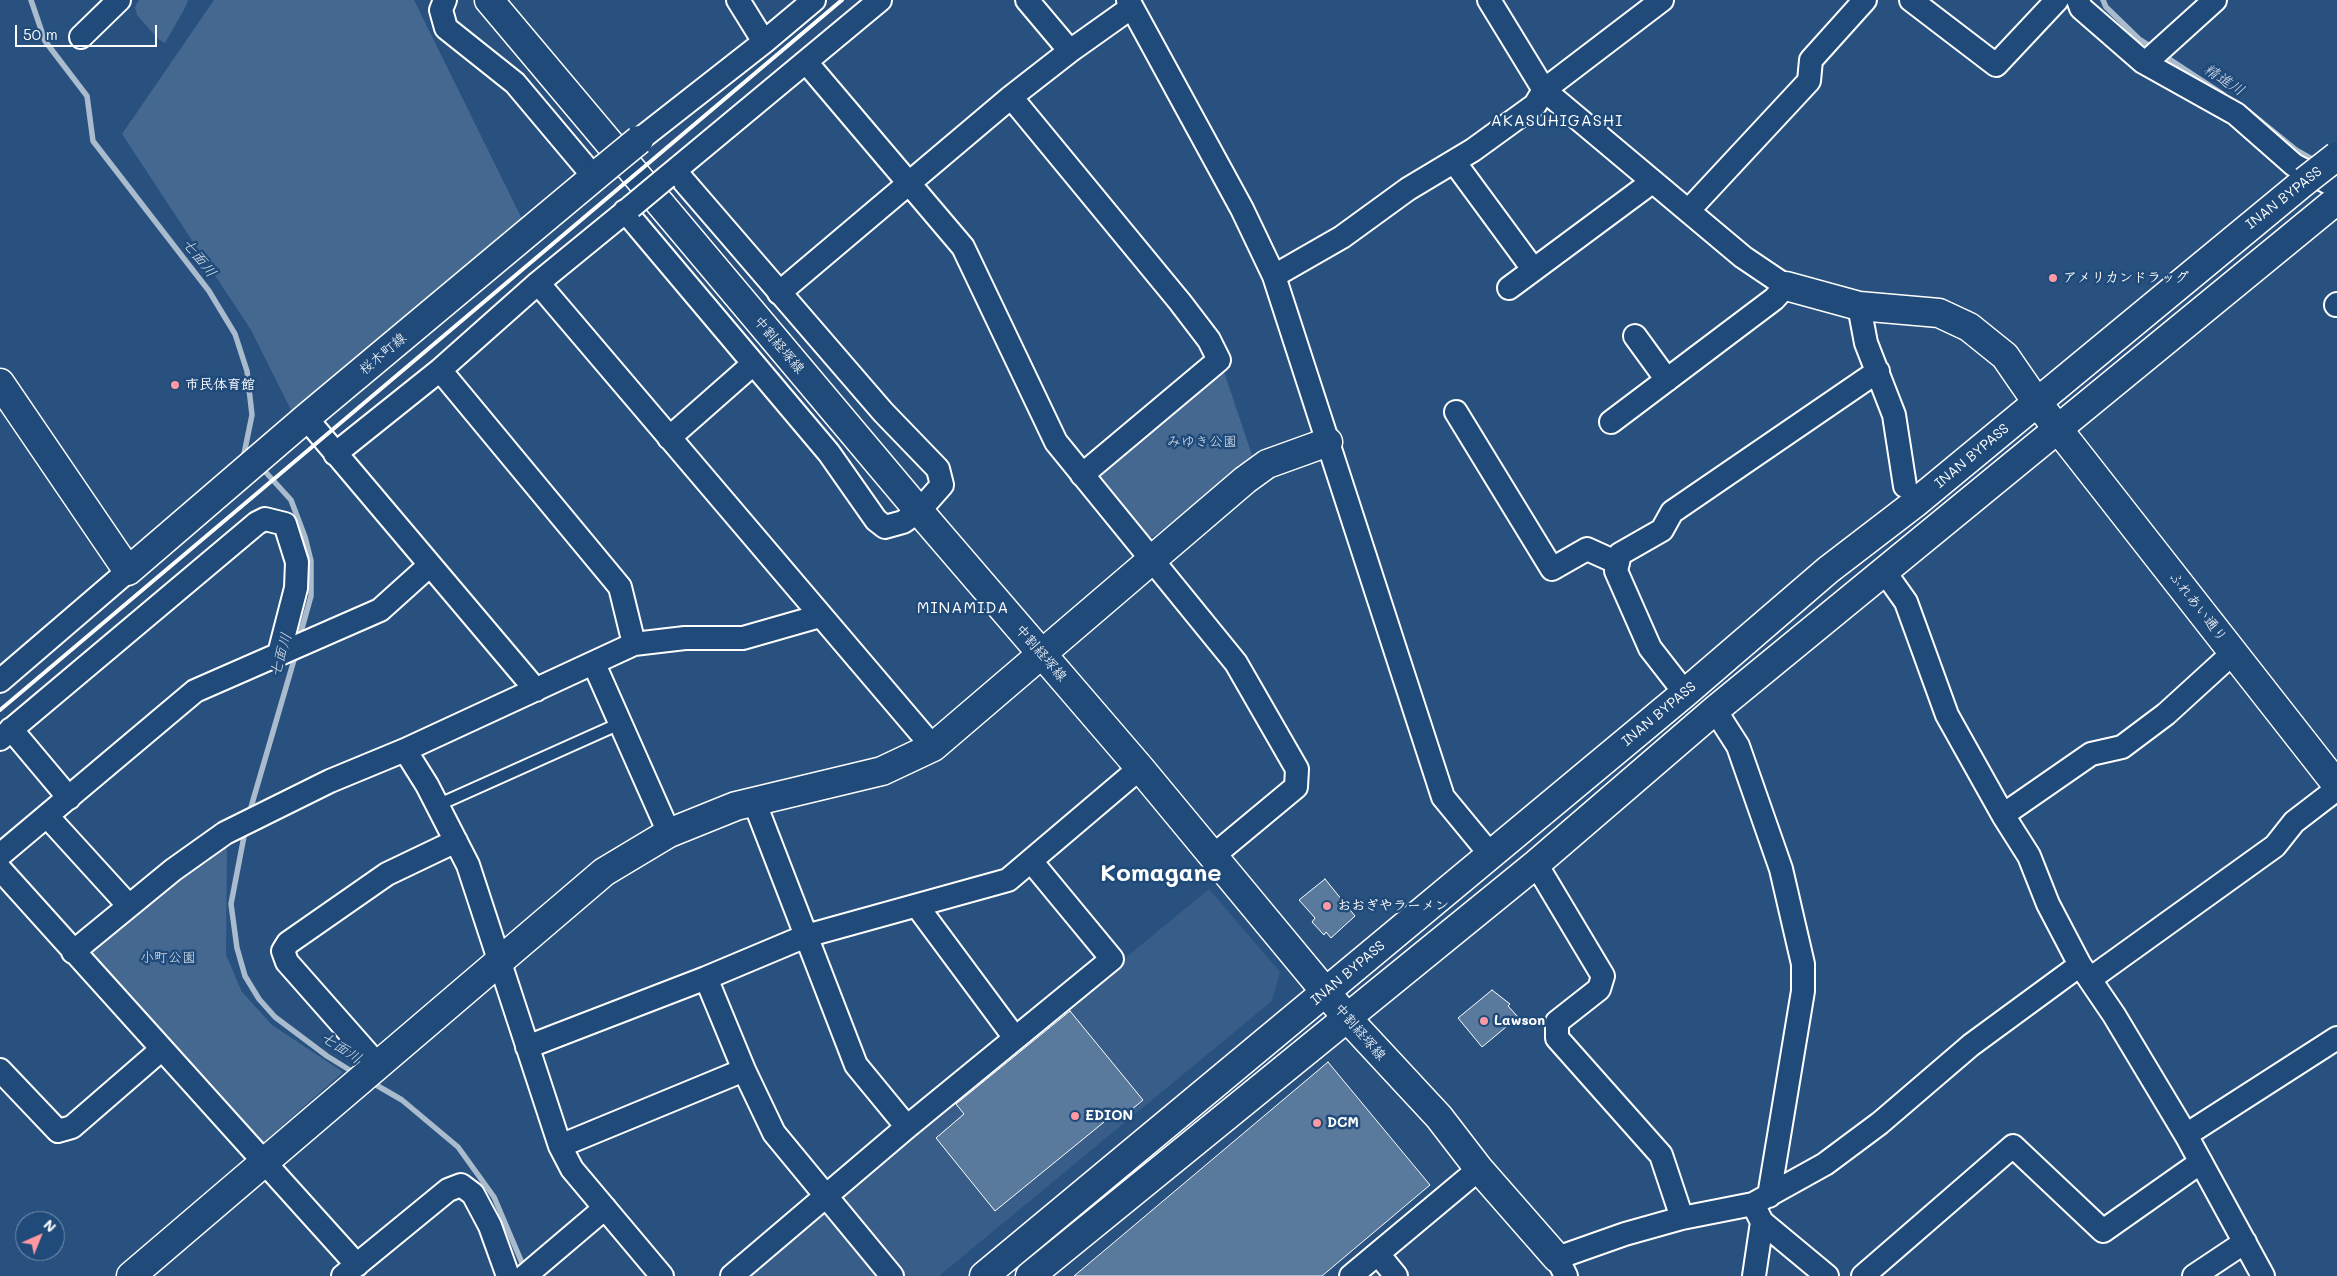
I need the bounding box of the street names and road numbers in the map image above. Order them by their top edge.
street label: INAN BYPASS [2243,163,2325,233]
street label: 中割経塚線 [750,313,808,377]
street label: 桜木町線 [356,330,410,378]
street label: INAN BYPASS [1931,420,2013,492]
street label: ふれあい通り [2166,569,2230,645]
street label: 中割経塚線 [1012,621,1070,685]
street label: INAN BYPASS [1618,678,1700,750]
street label: INAN BYPASS [1307,937,1389,1009]
street label: 中割経塚線 [1331,1000,1389,1064]

